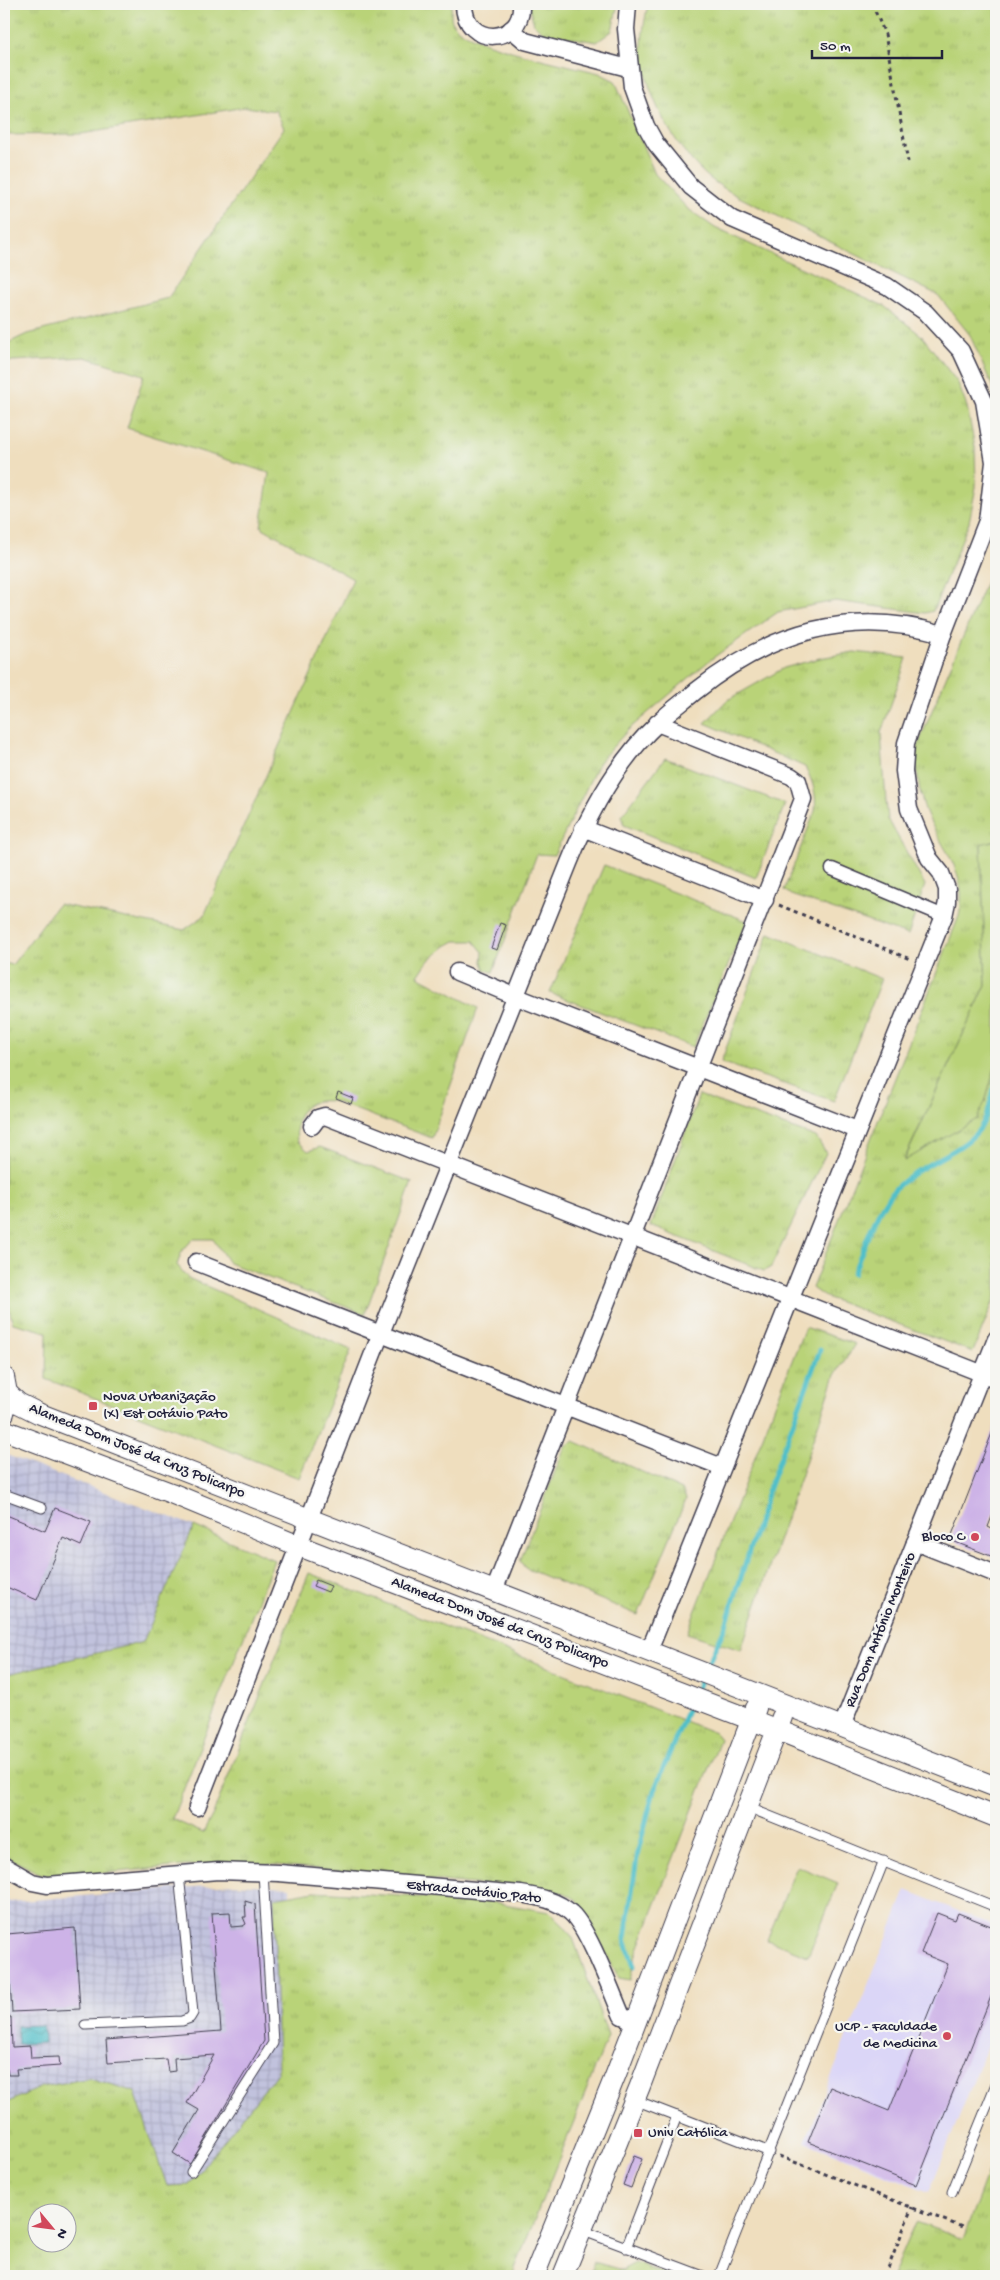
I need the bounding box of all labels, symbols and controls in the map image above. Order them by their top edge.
scale bar [812,28,942,60]
text: 50 m [820,38,851,56]
place label: Nova Urbanização (X) Est Octávio Pato [103,1388,228,1423]
street label: Alameda Dom José da Cruz Policarpo [26,1399,248,1503]
marker: Nova Urbanização (X) Est Octávio Pato [87,1400,99,1412]
place label: Bloco C [921,1528,966,1546]
marker: Bloco C [969,1531,981,1543]
street label: Rua Dom António Monteiro [842,1550,920,1710]
street label: Alameda Dom José da Cruz Policarpo [389,1573,612,1673]
street label: Estrada Octávio Pato [406,1876,543,1908]
place label: UCP - Faculdade de Medicina [835,2018,938,2053]
marker: UCP - Faculdade de Medicina [941,2030,953,2042]
place label: Univ Católica [648,2124,728,2142]
marker: Univ Católica [632,2127,644,2139]
north arrow [28,2202,78,2252]
text: N [52,2225,71,2241]

